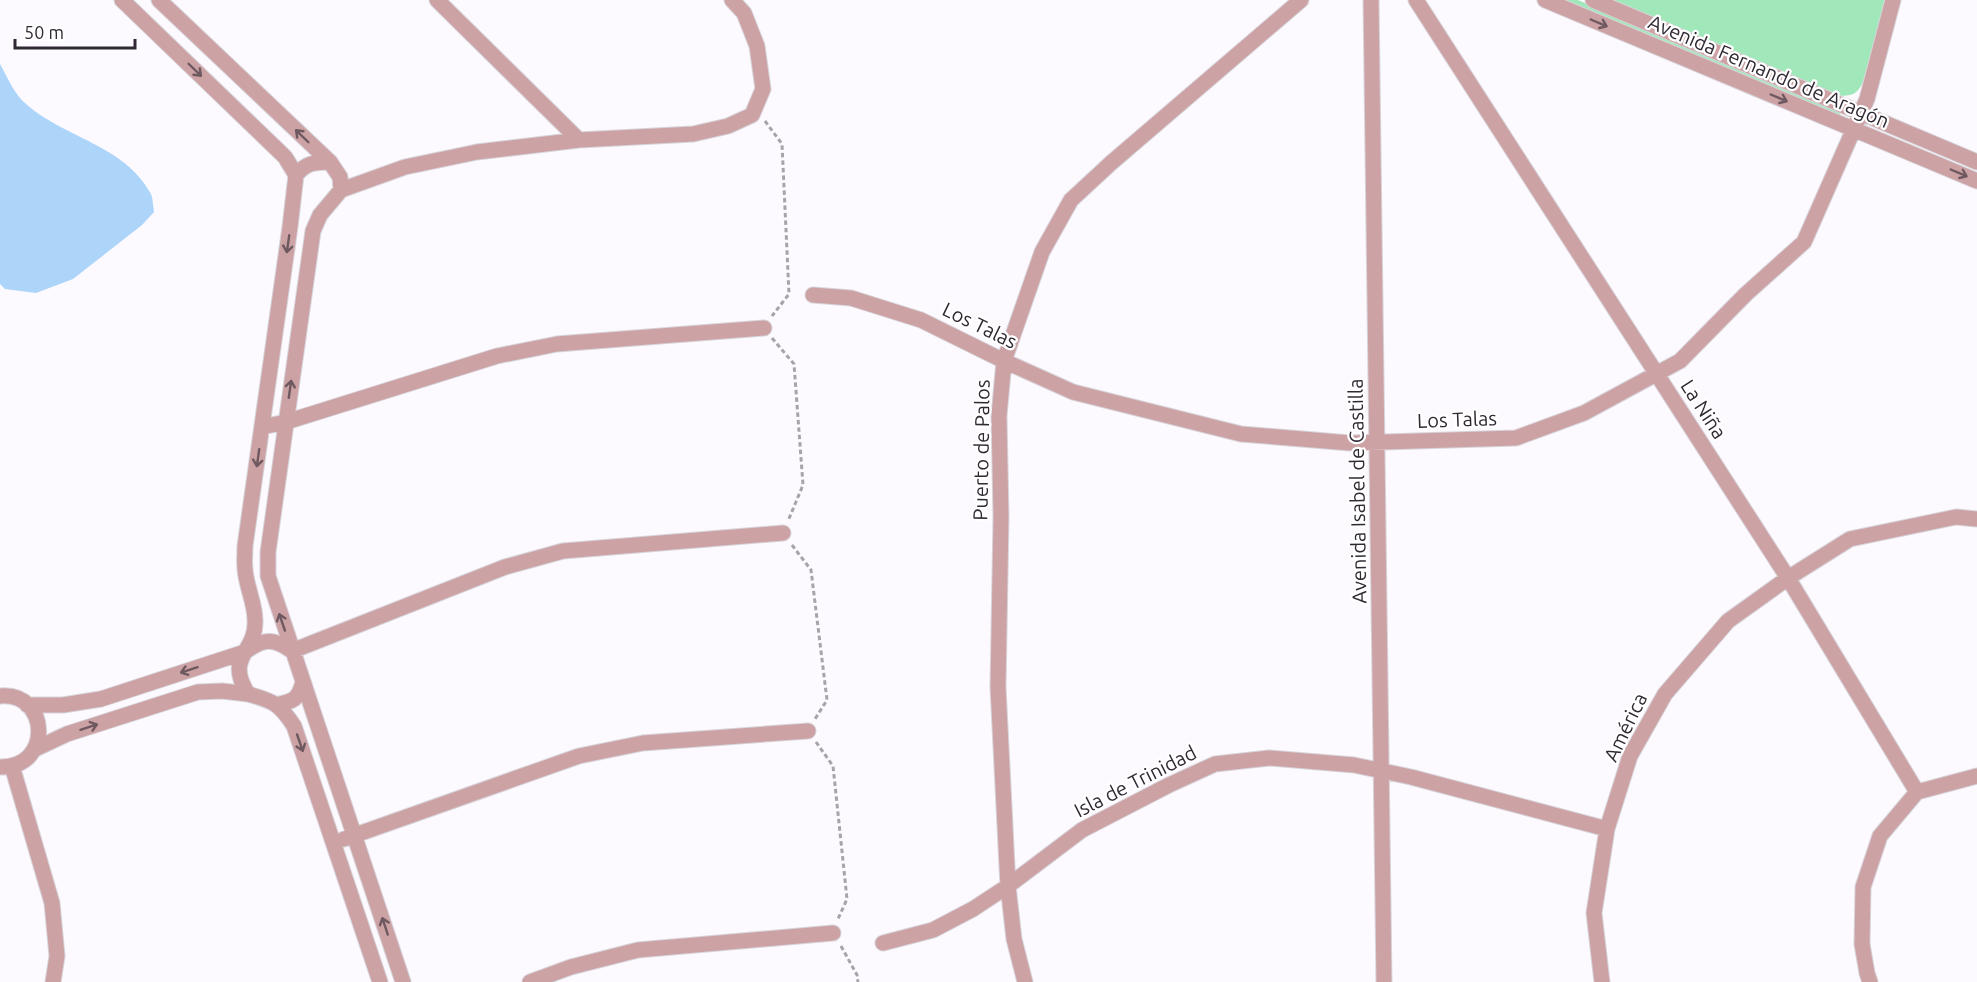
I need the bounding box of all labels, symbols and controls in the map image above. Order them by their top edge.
street label: Avenida Fernando de Aragón [1645,10,1893,132]
scale bar [15,12,135,50]
one-way arrow [1589,18,1608,29]
text: 50 m [24,22,64,42]
one-way arrow [187,62,202,77]
one-way arrow [1769,93,1787,104]
one-way arrow [294,129,309,143]
one-way arrow [1949,168,1967,179]
one-way arrow [282,234,293,254]
street label: Los Talas [939,297,1021,353]
street label: La Niña [1676,375,1732,443]
street label: Avenida Isabel de Castilla [1344,378,1370,604]
street label: Puerto de Palos [968,379,994,521]
one-way arrow [285,380,296,399]
street label: Los Talas [1417,406,1497,432]
one-way arrow [252,448,263,467]
one-way arrow [276,613,287,632]
one-way arrow [180,665,199,676]
street label: América [1599,689,1651,765]
one-way arrow [79,721,98,732]
one-way arrow [295,733,306,752]
street label: Isla de Trinidad [1070,740,1200,822]
one-way arrow [378,917,389,936]

